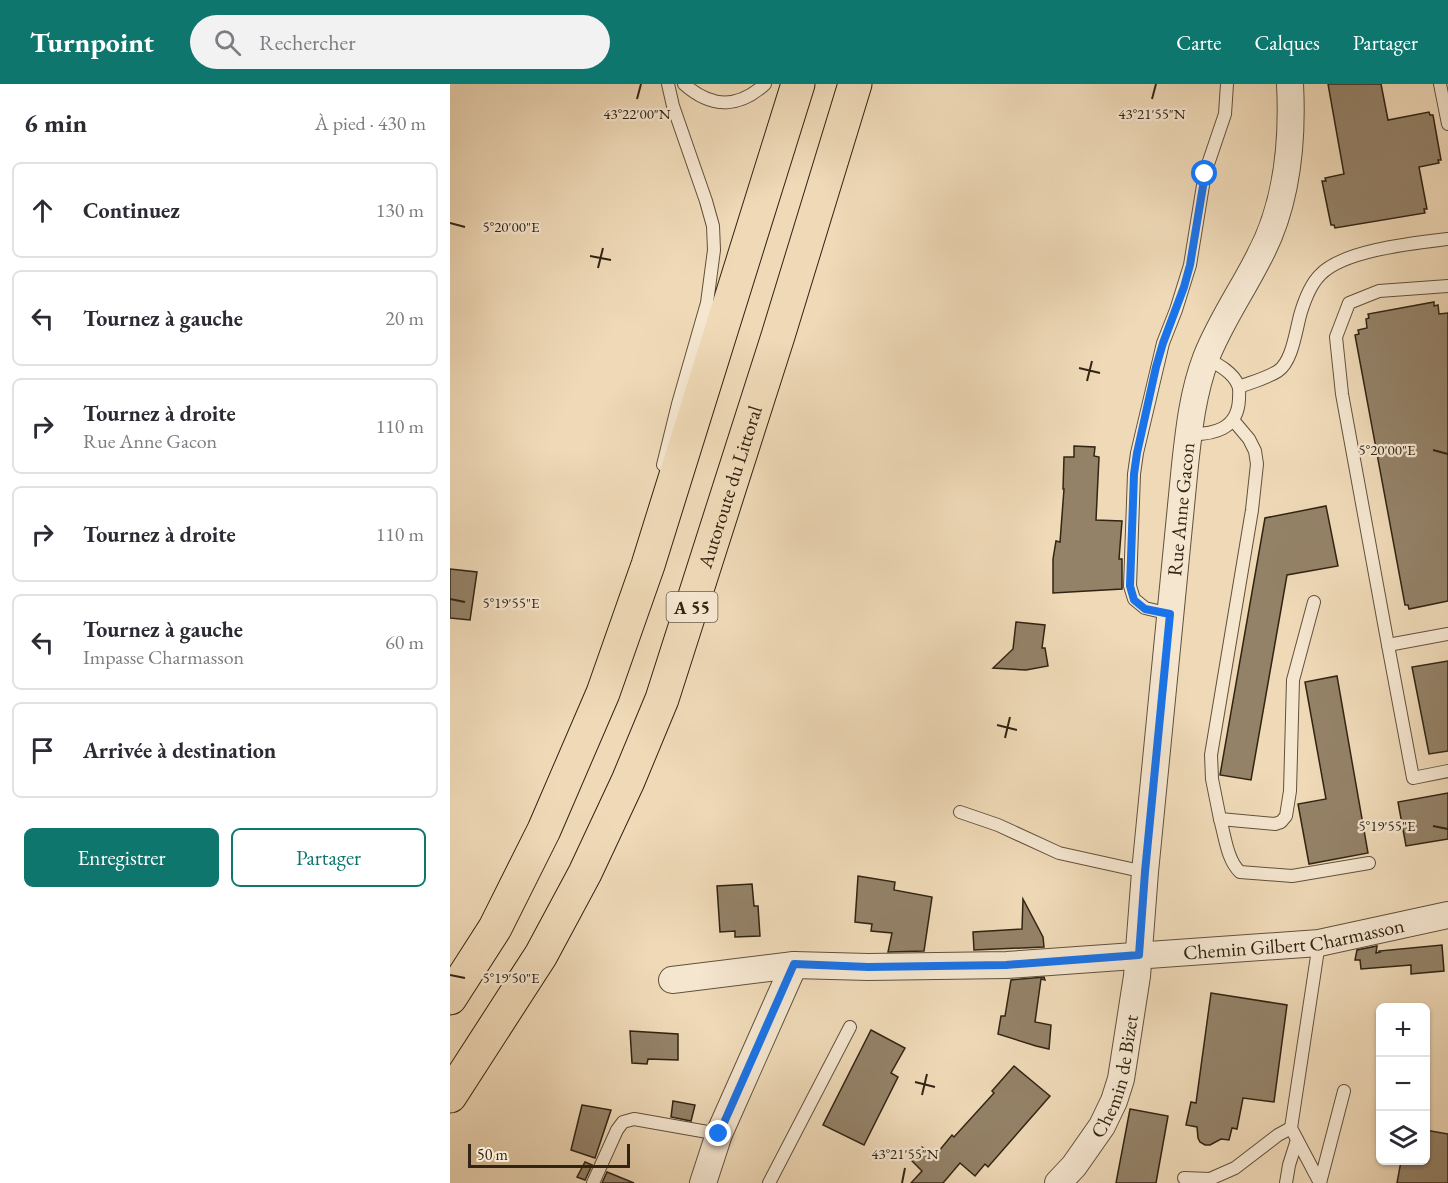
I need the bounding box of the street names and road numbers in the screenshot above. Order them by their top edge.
street label: Autoroute du Littoral [691,402,768,572]
street label: Rue Anne Gacon [1161,441,1201,577]
road number: A 55 [666,592,718,622]
street label: Chemin Gilbert Charmasson [1182,912,1407,966]
street label: Chemin de Bizet [1084,1012,1144,1143]

